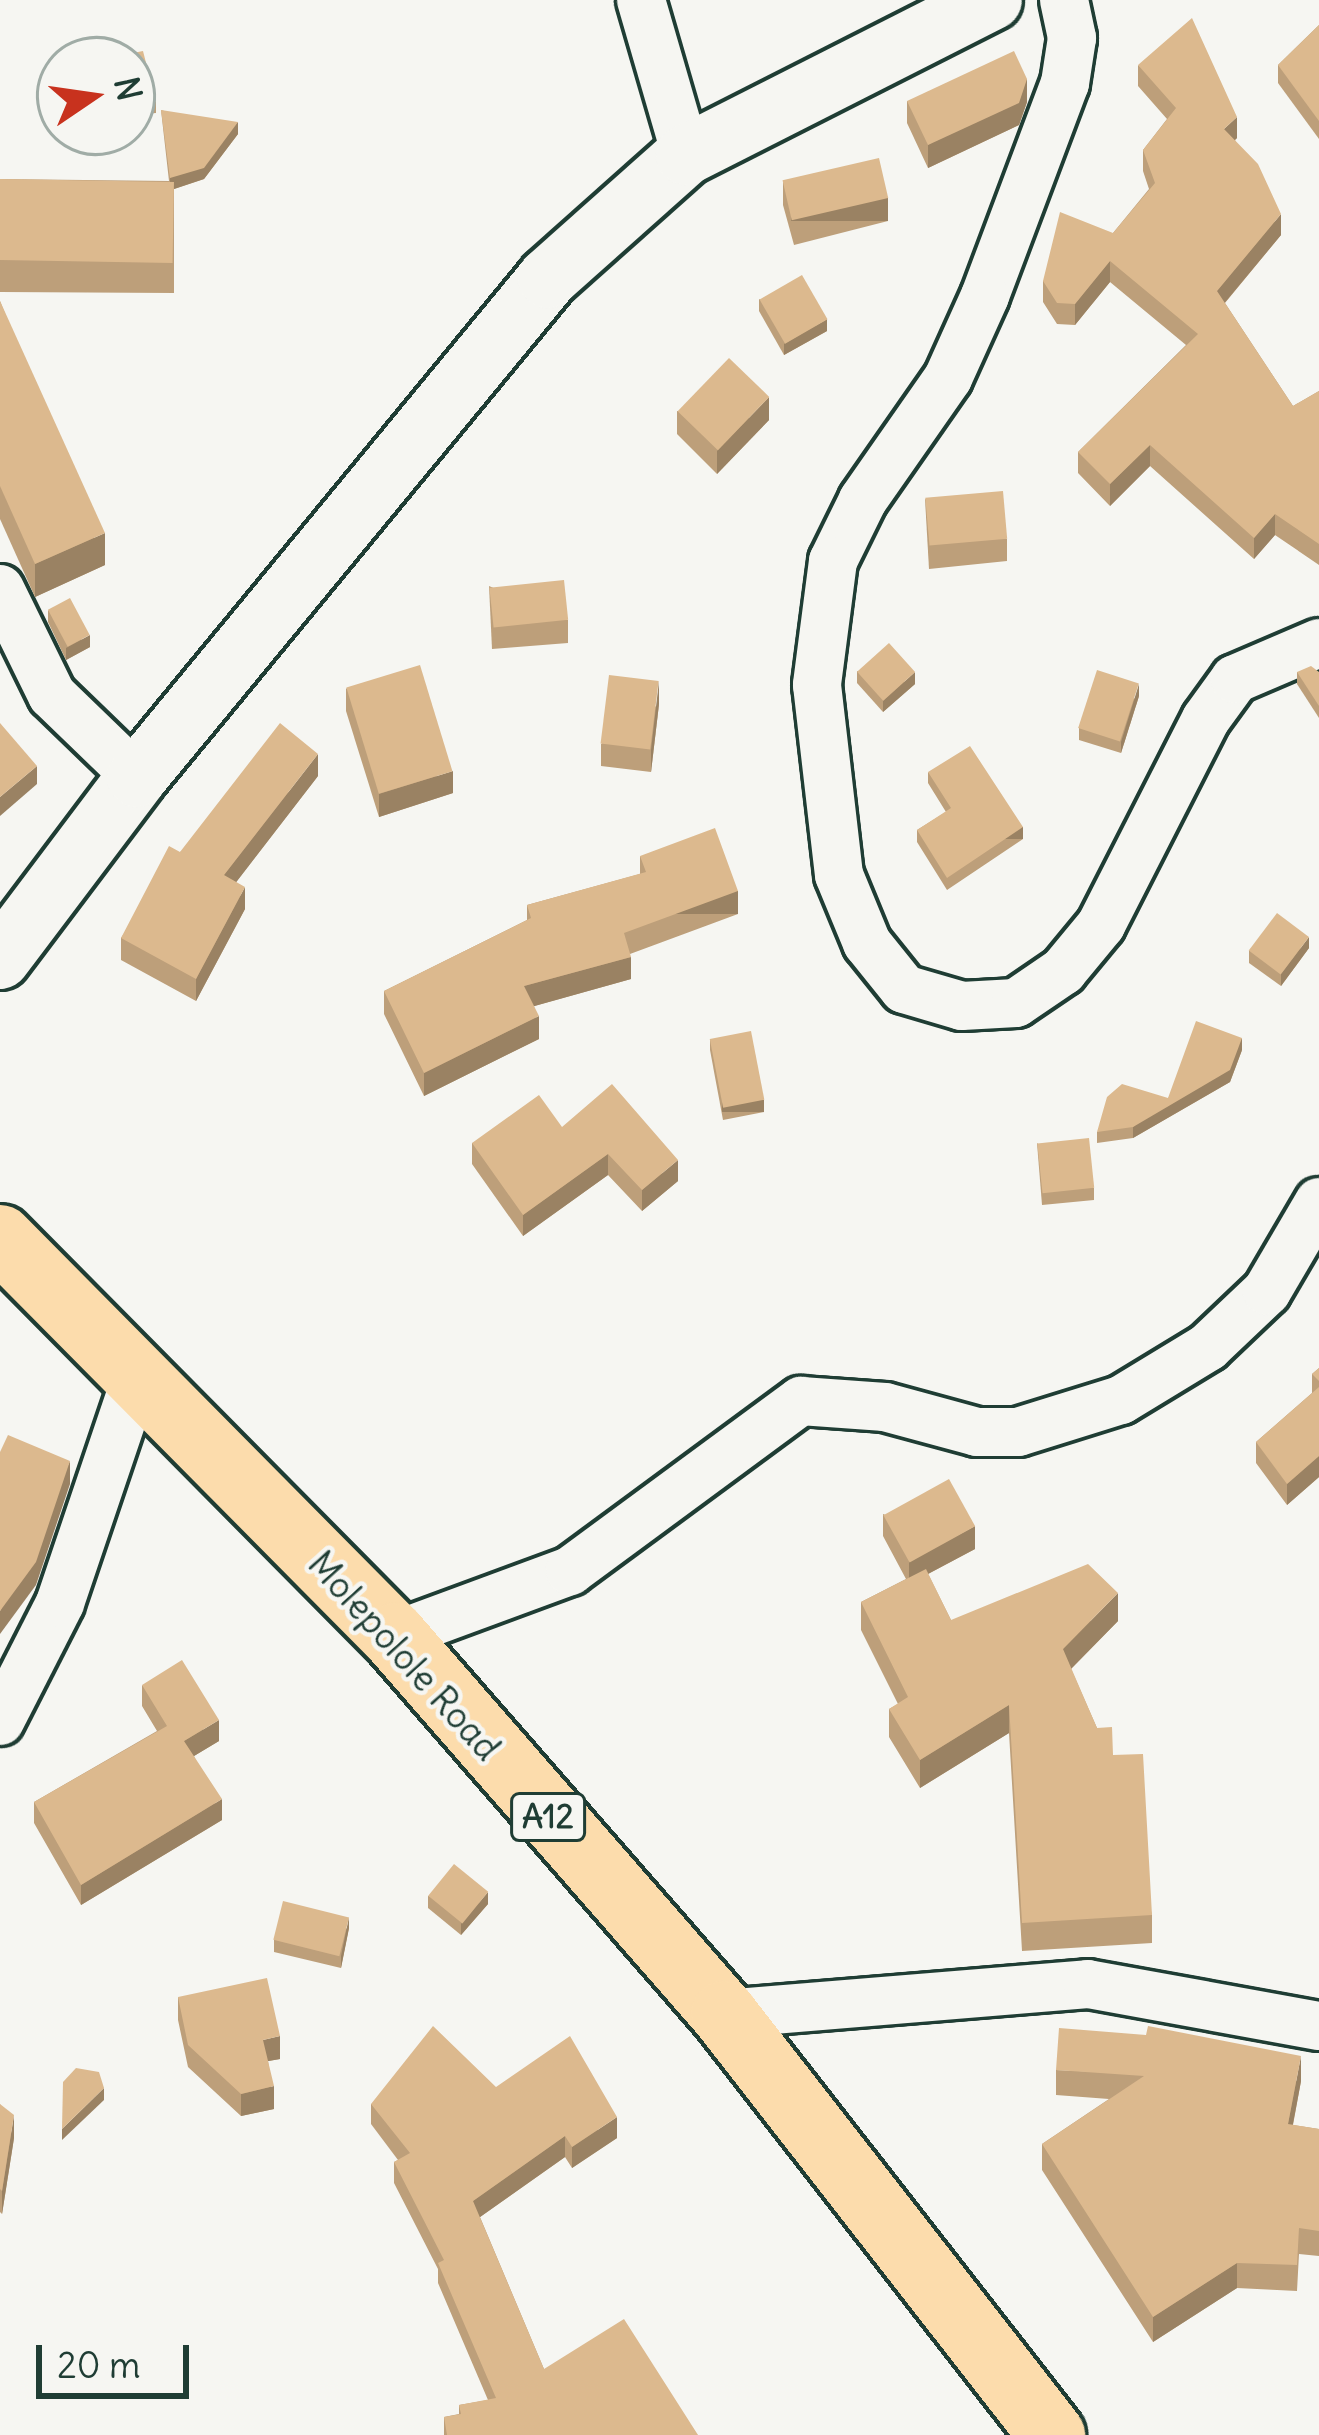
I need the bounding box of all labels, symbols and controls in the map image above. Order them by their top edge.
north arrow [36,36,156,156]
text: N [105,73,151,104]
street label: Molepolole Road [299,1543,509,1769]
road number: A12 [509,1790,587,1844]
scale bar [42,2321,195,2395]
text: 20 m [57,2343,141,2388]

